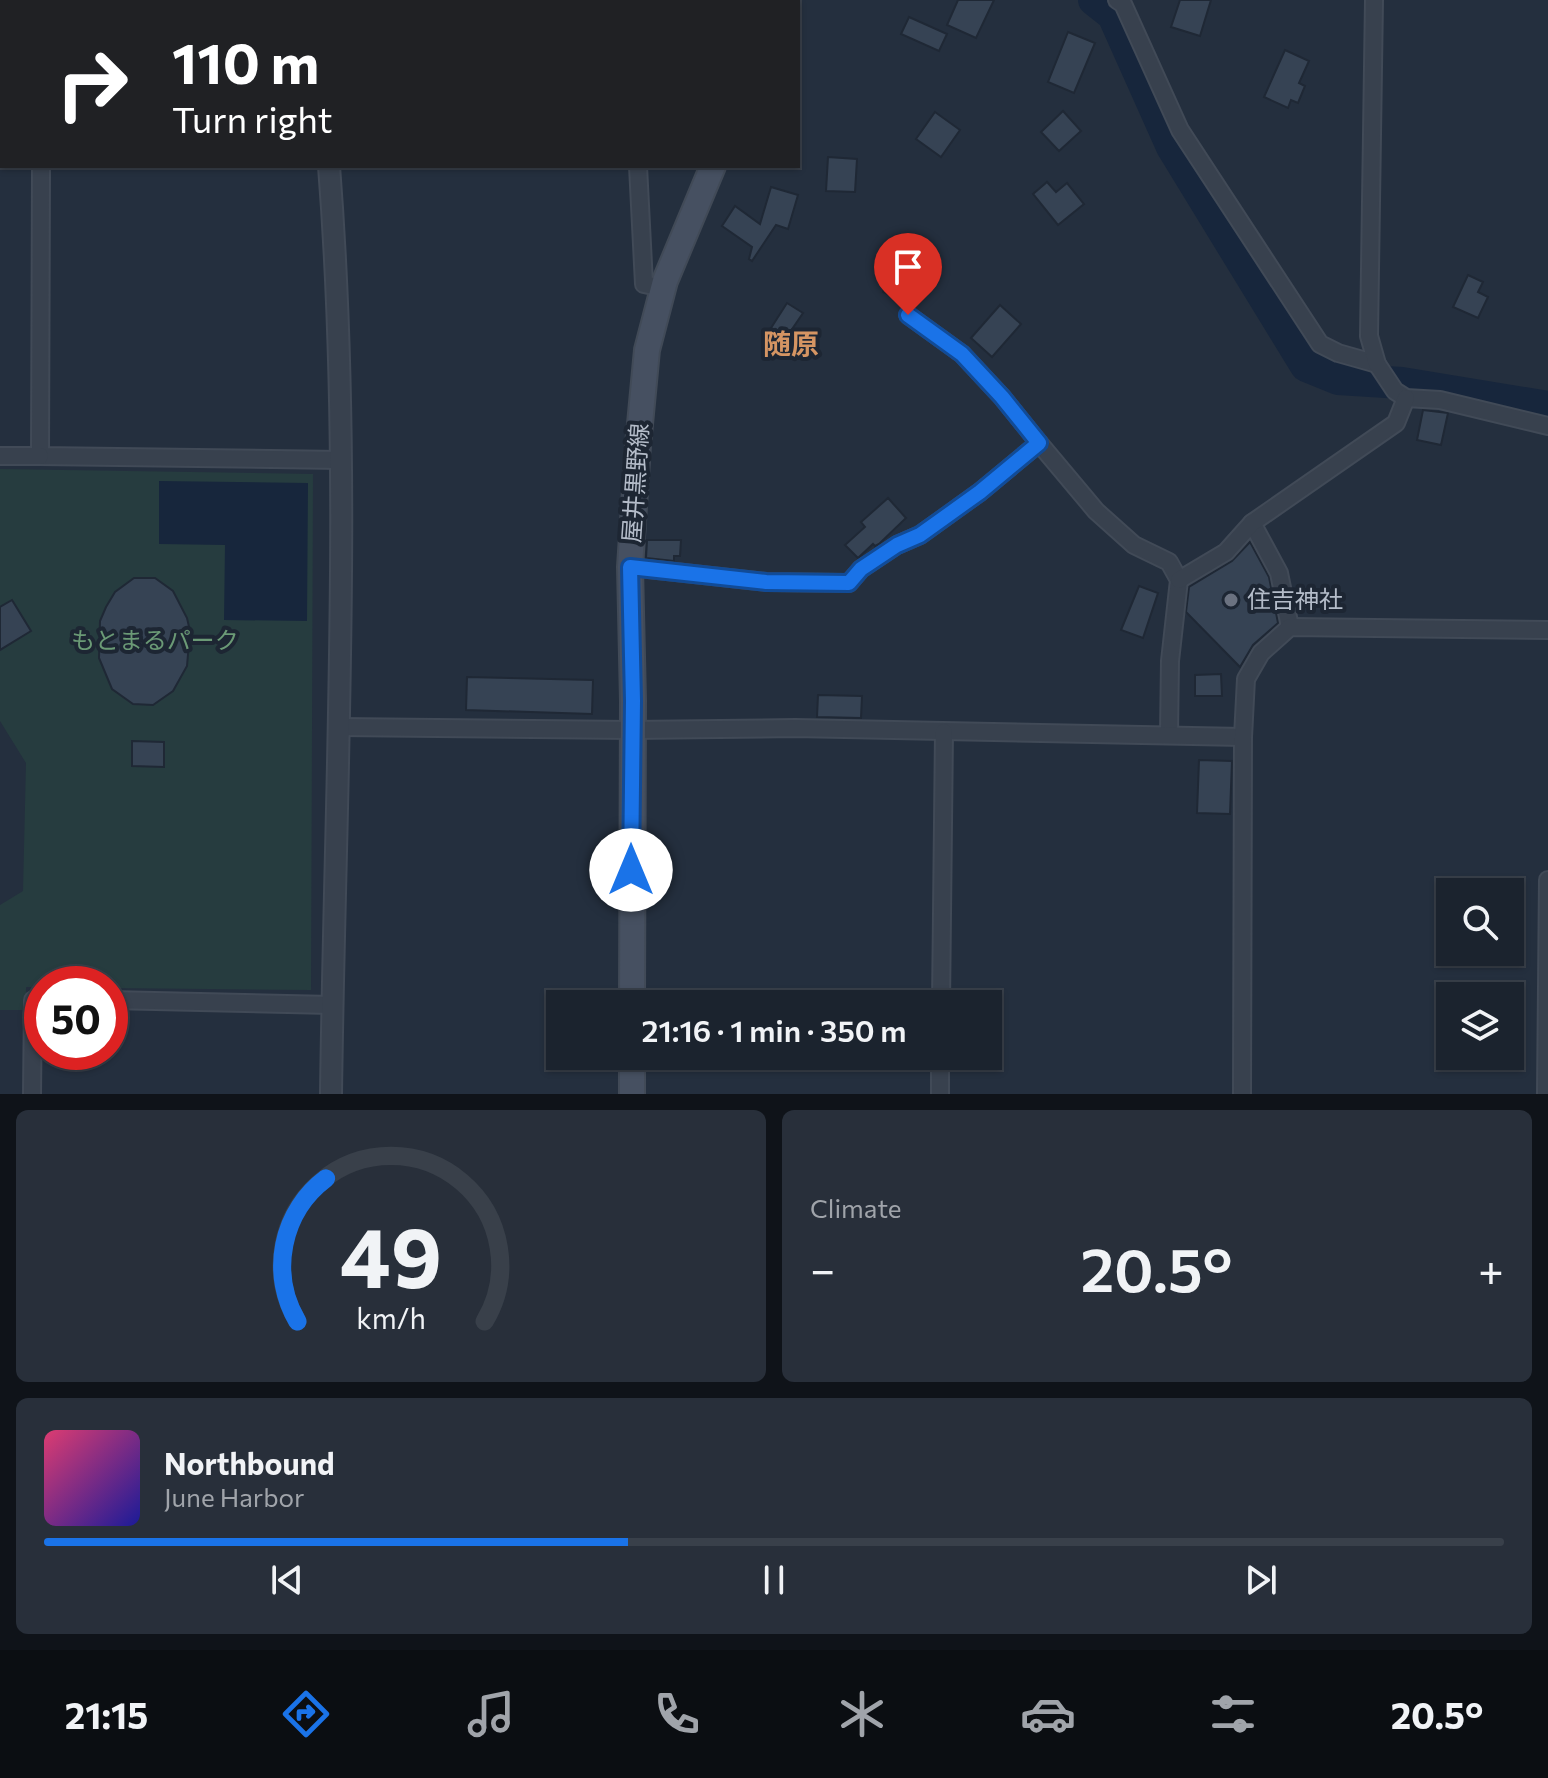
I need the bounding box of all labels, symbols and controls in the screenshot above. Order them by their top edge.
text: 110 m [172,27,319,96]
icon: right [40,32,144,136]
text: Turn right [172,96,333,140]
pin [874,233,942,315]
icon: arrive [886,245,930,289]
district label: 随原 [763,326,819,360]
street label: 屋井黒野線 [616,422,653,544]
place label: 住吉神社 [1247,584,1343,613]
marker: 住吉神社 [1222,591,1240,609]
park label: もとまるパーク [71,625,239,654]
position arrow [589,828,673,912]
map controls [1436,878,1524,1070]
button: search [1436,878,1524,966]
speed limit sign: 50 [24,966,128,1070]
button: layers [1436,982,1524,1070]
text: 21:16 · 1 min · 350 m [641,1011,907,1048]
text: Climate [810,1192,902,1223]
text: 49 [340,1203,442,1305]
text: 20.5° [1081,1231,1233,1304]
text: − [810,1241,835,1295]
text: + [1478,1241,1504,1295]
text: km/h [356,1300,426,1335]
text: Northbound [164,1444,335,1481]
text: June Harbor [164,1481,304,1512]
icon: previous [265,1558,309,1602]
icon: pause [752,1558,796,1602]
icon: next [1239,1558,1283,1602]
icon: directions [278,1686,334,1742]
icon: music [463,1686,519,1742]
icon: phone [649,1686,705,1742]
icon: climate [834,1686,890,1742]
icon: car [1020,1686,1076,1742]
icon: filters [1205,1686,1261,1742]
text: 21:15 [65,1692,148,1736]
text: 20.5° [1391,1692,1483,1736]

